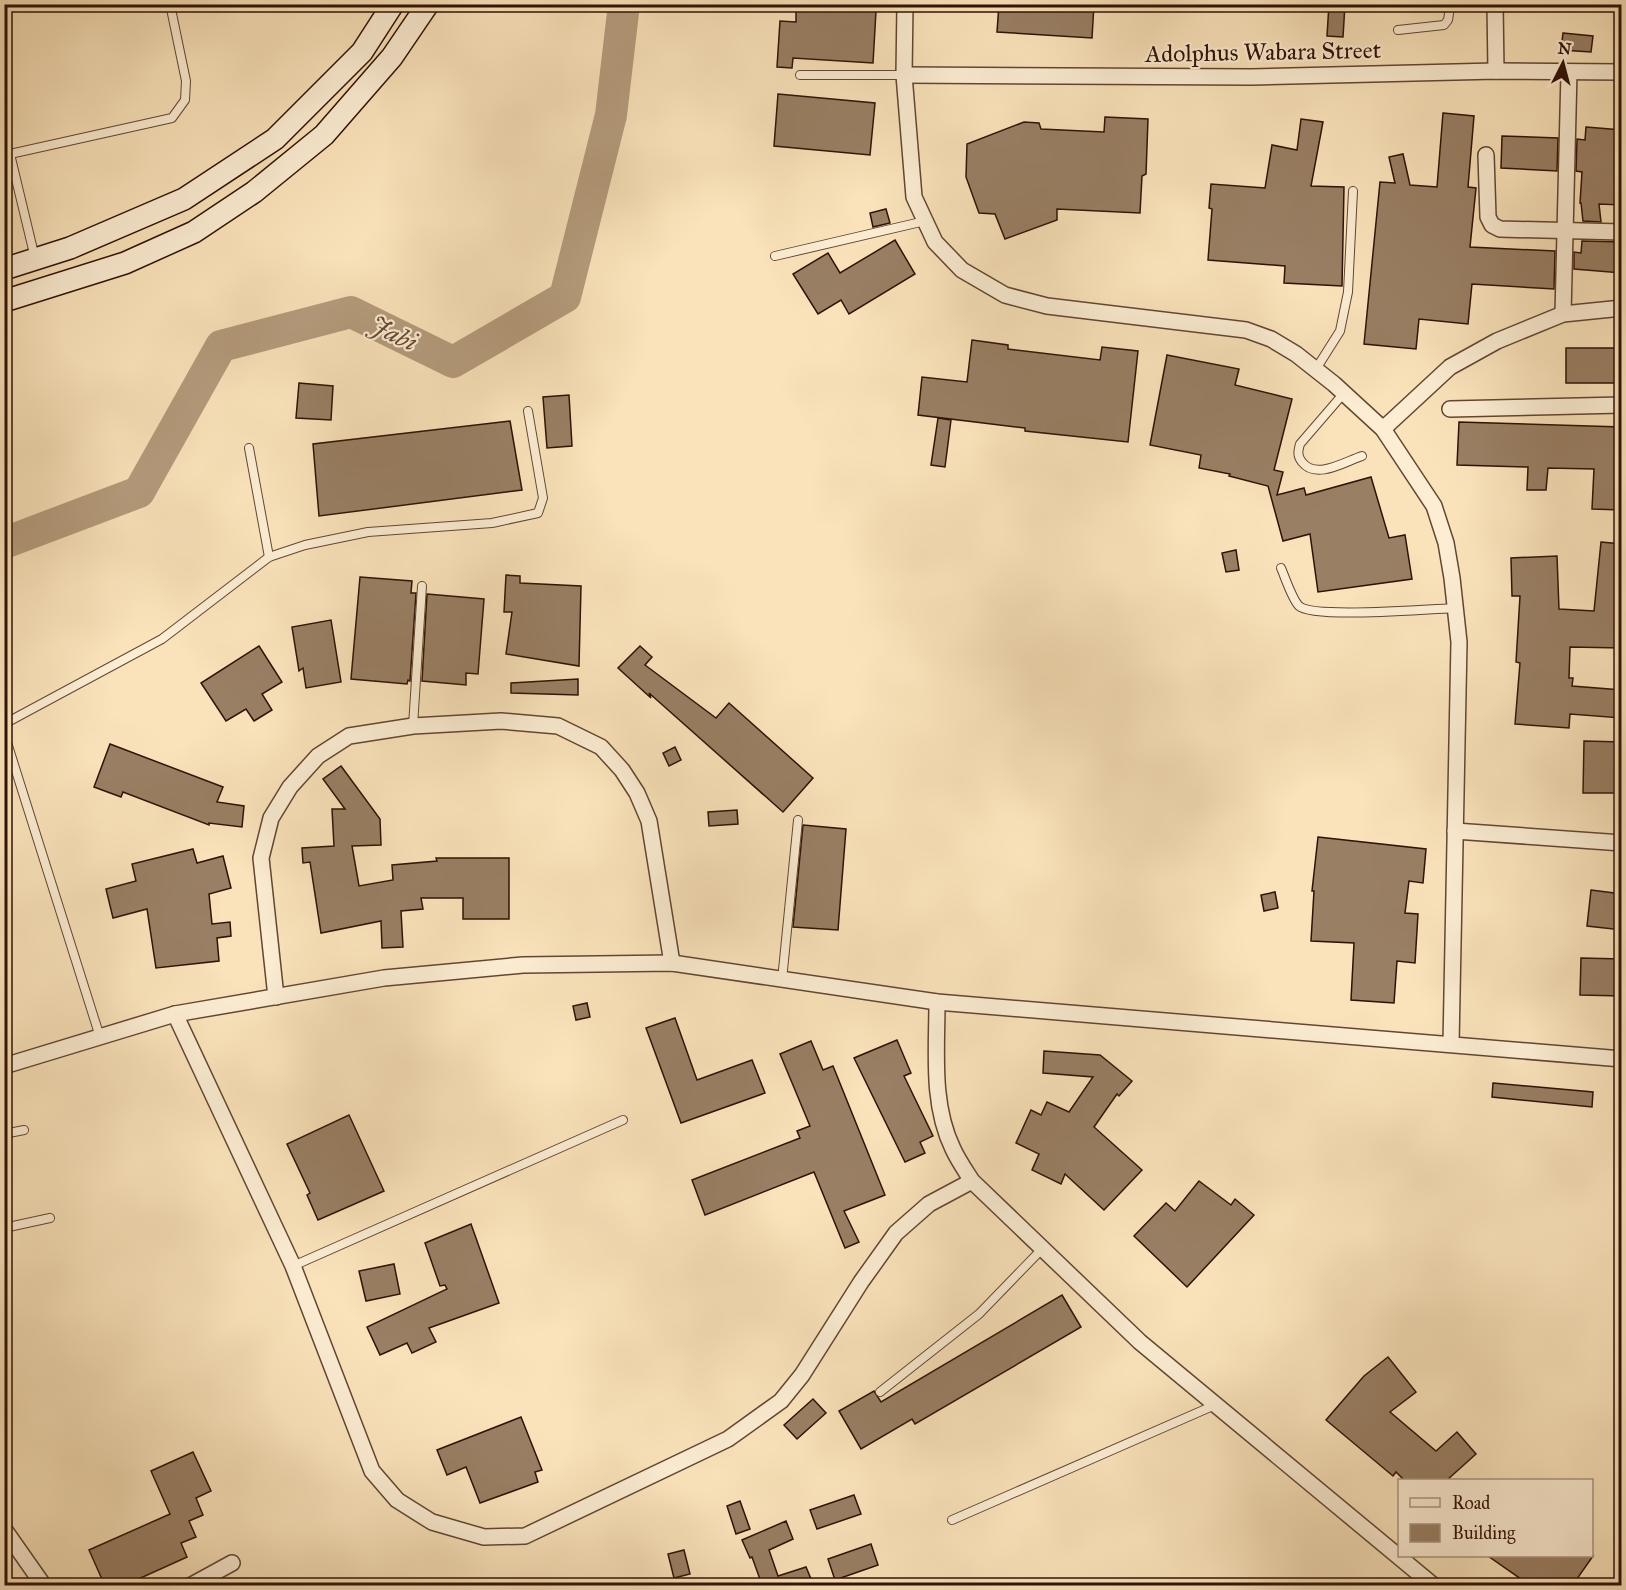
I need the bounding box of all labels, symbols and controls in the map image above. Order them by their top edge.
north arrow [1533,33,1593,93]
street label: Adolphus Wabara Street [1144,35,1382,69]
text: N [1557,38,1573,59]
water label: Jabi [364,307,423,358]
legend [1398,1479,1593,1557]
text: Road [1452,1492,1490,1514]
text: Building [1452,1522,1516,1545]

